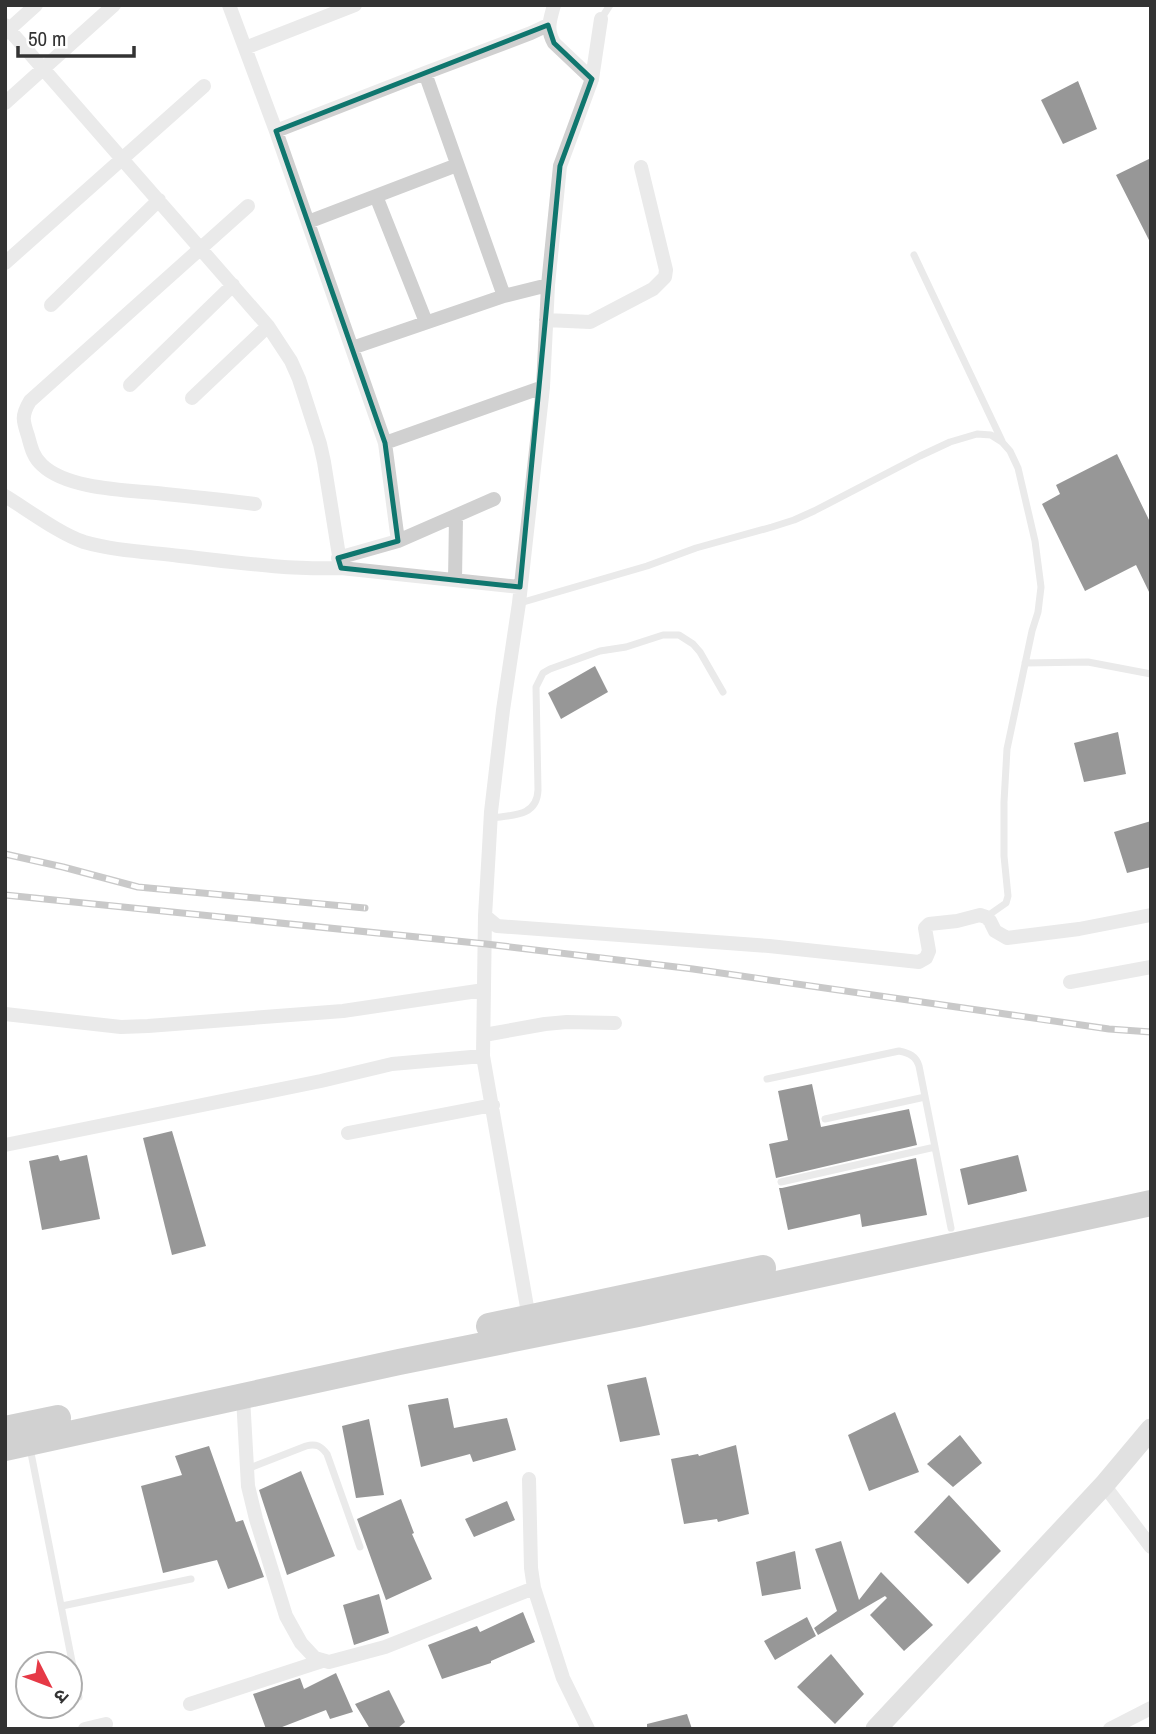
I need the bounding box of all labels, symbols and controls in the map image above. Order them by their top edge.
scale bar [18,14,133,58]
text: 50 m [28,24,66,53]
north arrow [14,1650,84,1720]
text: उ [48,1684,75,1710]

